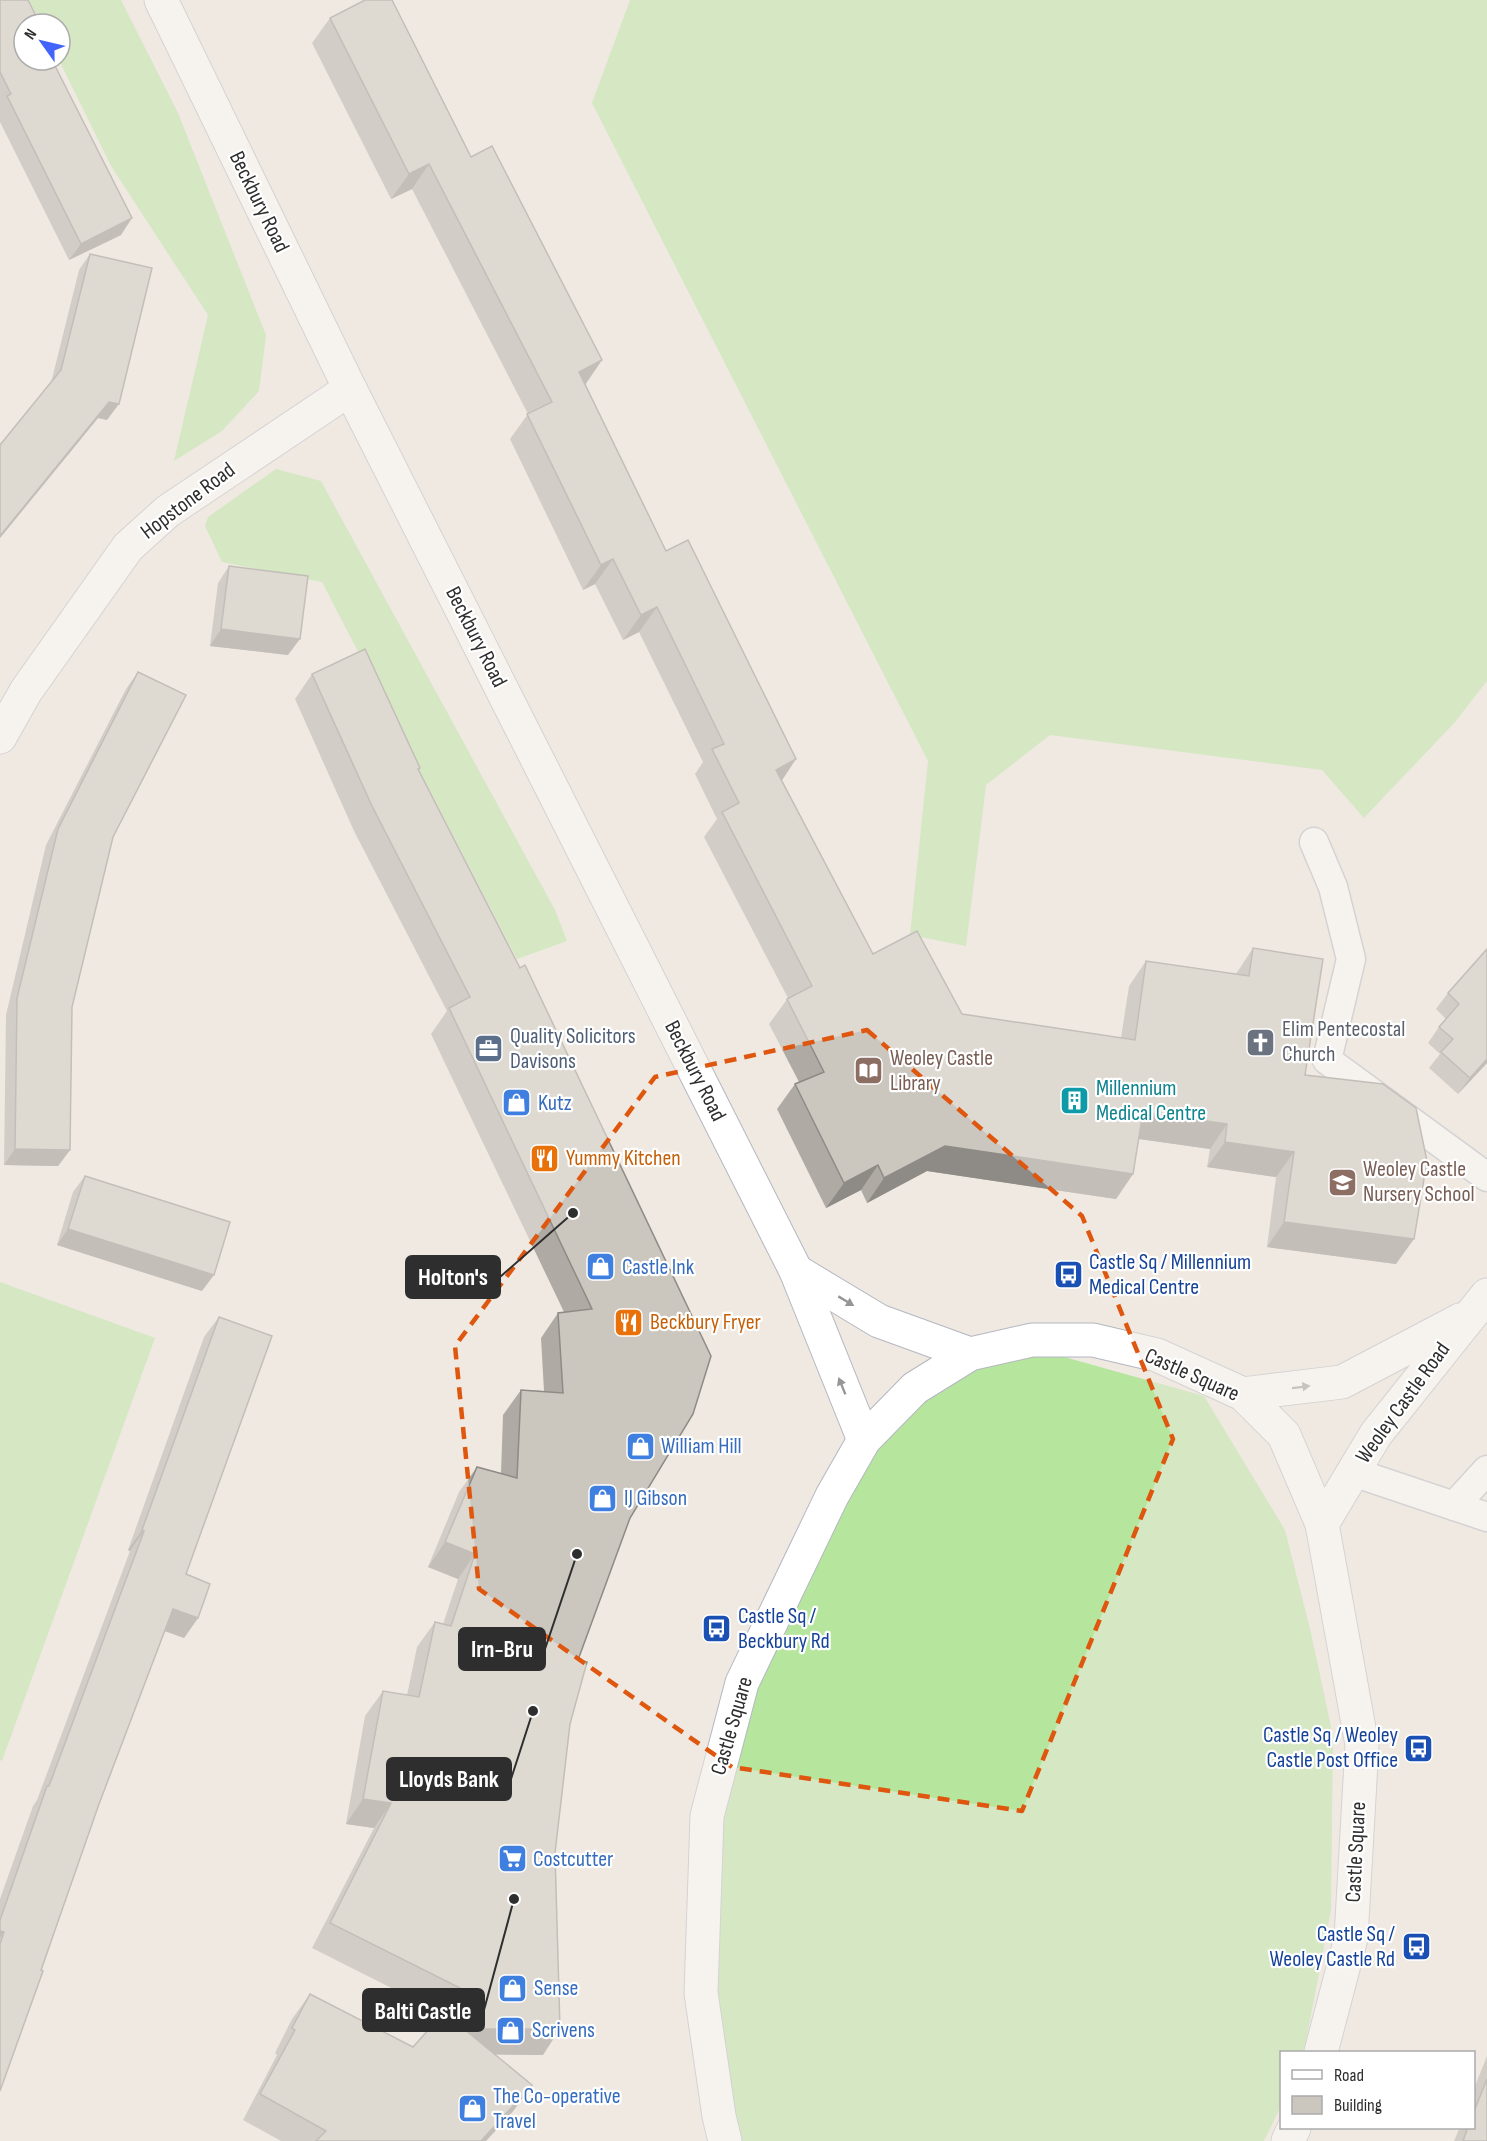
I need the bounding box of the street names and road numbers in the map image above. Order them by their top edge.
street label: Beckbury Road [223,147,295,257]
street label: Hopstone Road [135,457,241,545]
street label: Beckbury Road [439,582,513,692]
street label: Beckbury Road [658,1016,732,1126]
street label: Weoley Castle Road [1350,1337,1456,1469]
street label: Castle Square [1140,1342,1244,1408]
street label: Castle Square [705,1674,759,1778]
street label: Castle Square [1340,1801,1372,1903]

